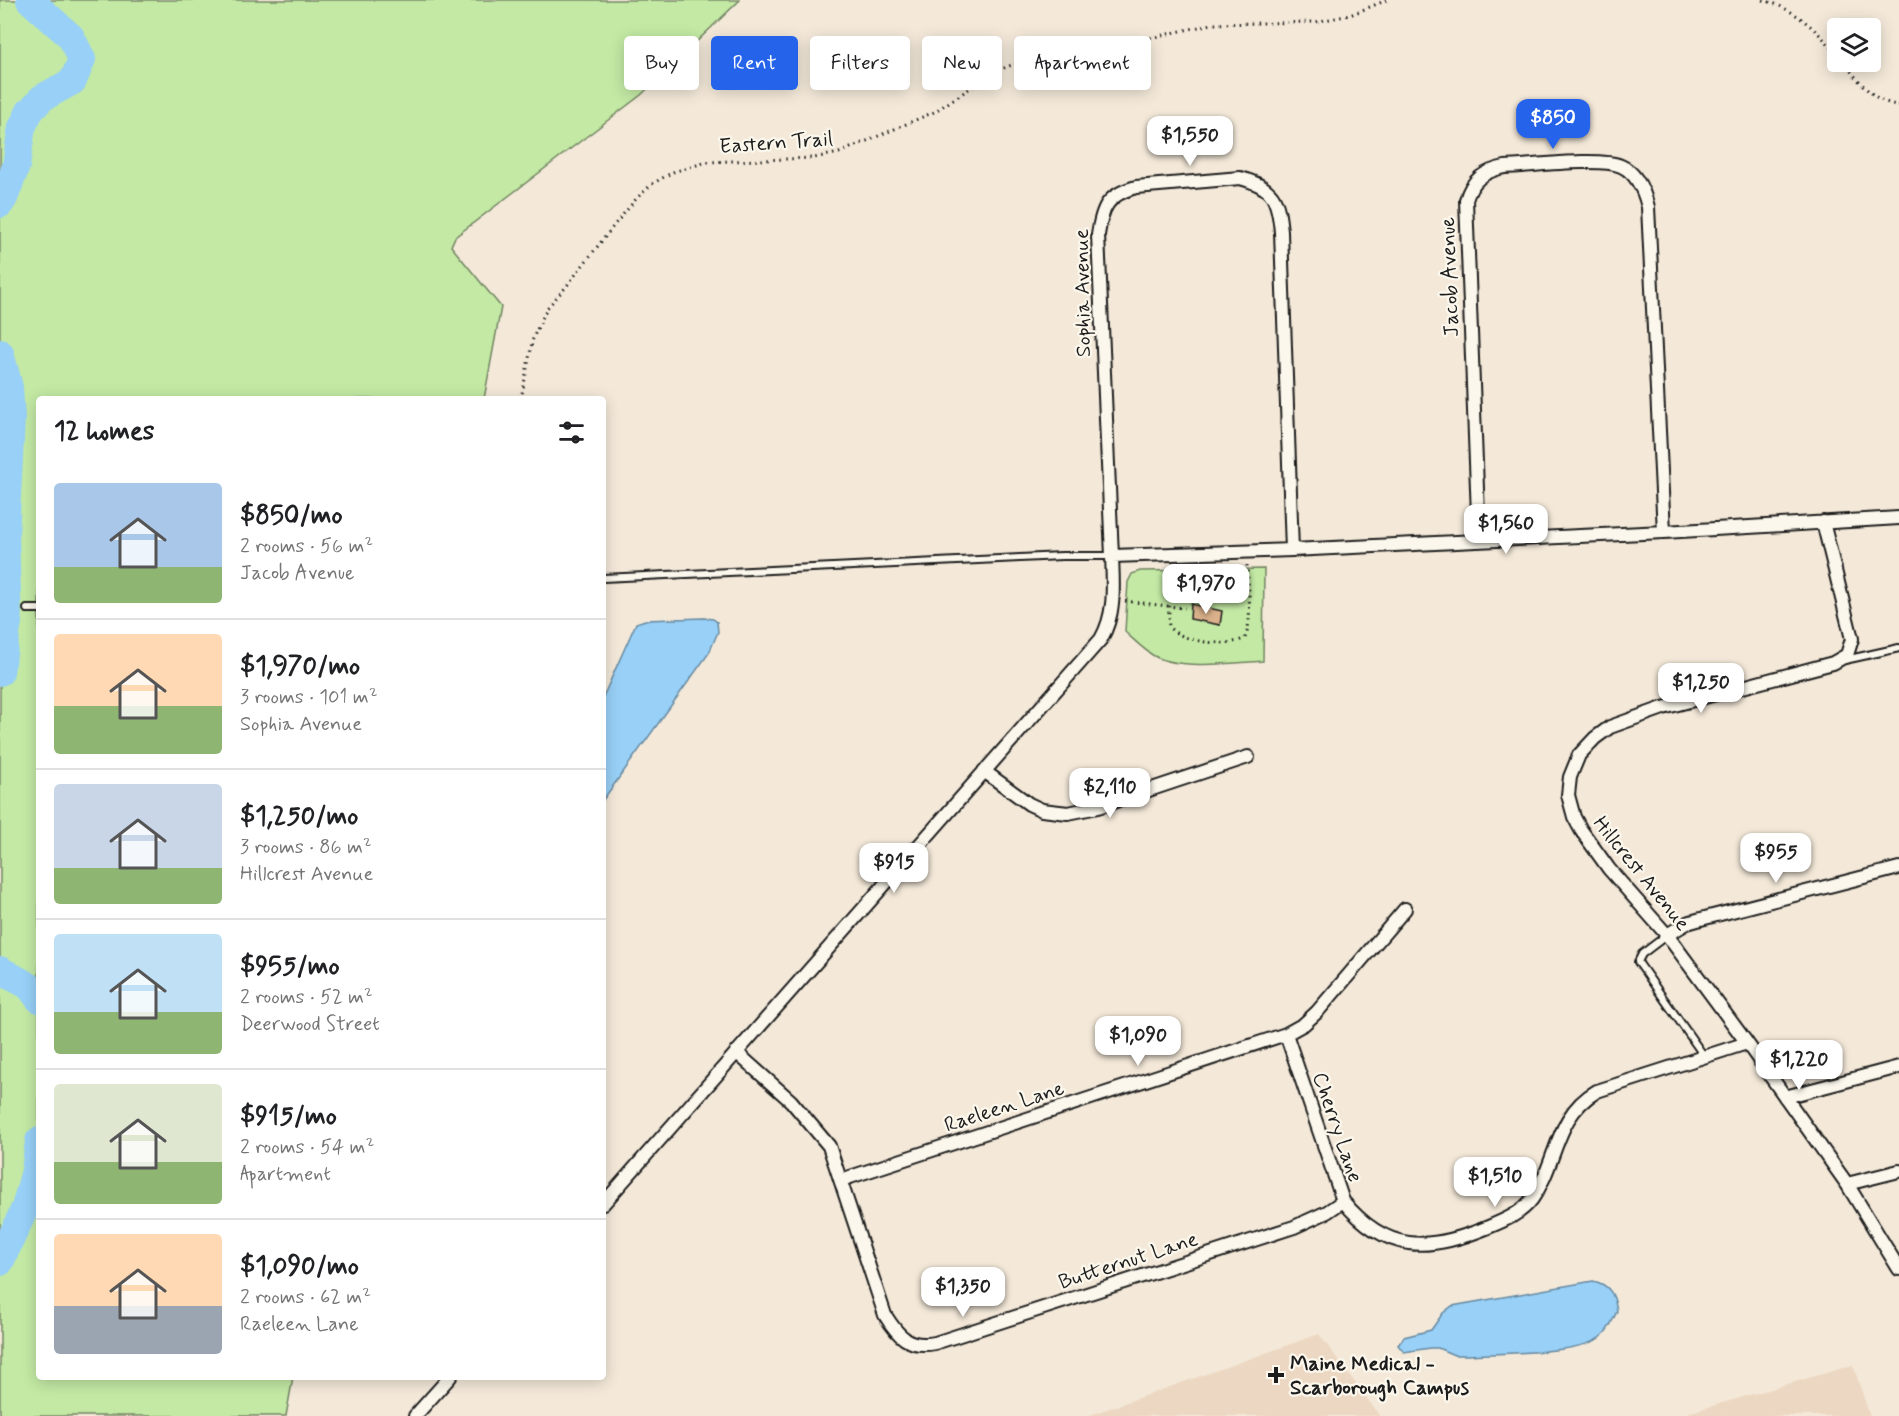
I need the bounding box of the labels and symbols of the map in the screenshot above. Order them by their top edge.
pin: $850 [1517,99,1589,150]
pin: $1,550 [1141,116,1239,167]
street label: Eastern Trail [718,125,834,161]
street label: Jacob Avenue [1434,216,1466,337]
street label: Sophia Avenue [1068,229,1098,357]
pin: $1,560 [1457,504,1555,555]
pin: $1,970 [1157,564,1255,615]
pin: $1,250 [1652,663,1750,714]
pin: $2,110 [1061,768,1159,819]
street label: Hillcrest Avenue [1586,810,1696,937]
pin: $955 [1740,833,1812,884]
pin: $915 [858,843,930,894]
pin: $1,090 [1089,1016,1187,1067]
pin: $1,220 [1750,1040,1848,1091]
street label: Cherry Lane [1305,1069,1369,1186]
street label: Raeleen Lane [941,1074,1068,1140]
pin: $1,510 [1446,1157,1544,1208]
street label: Butternut Lane [1055,1225,1202,1297]
pin: $1,350 [914,1267,1012,1318]
place label: Maine Medical - Scarborough Campus [1290,1350,1470,1402]
marker: Maine Medical - Scarborough Campus [1267,1366,1285,1384]

